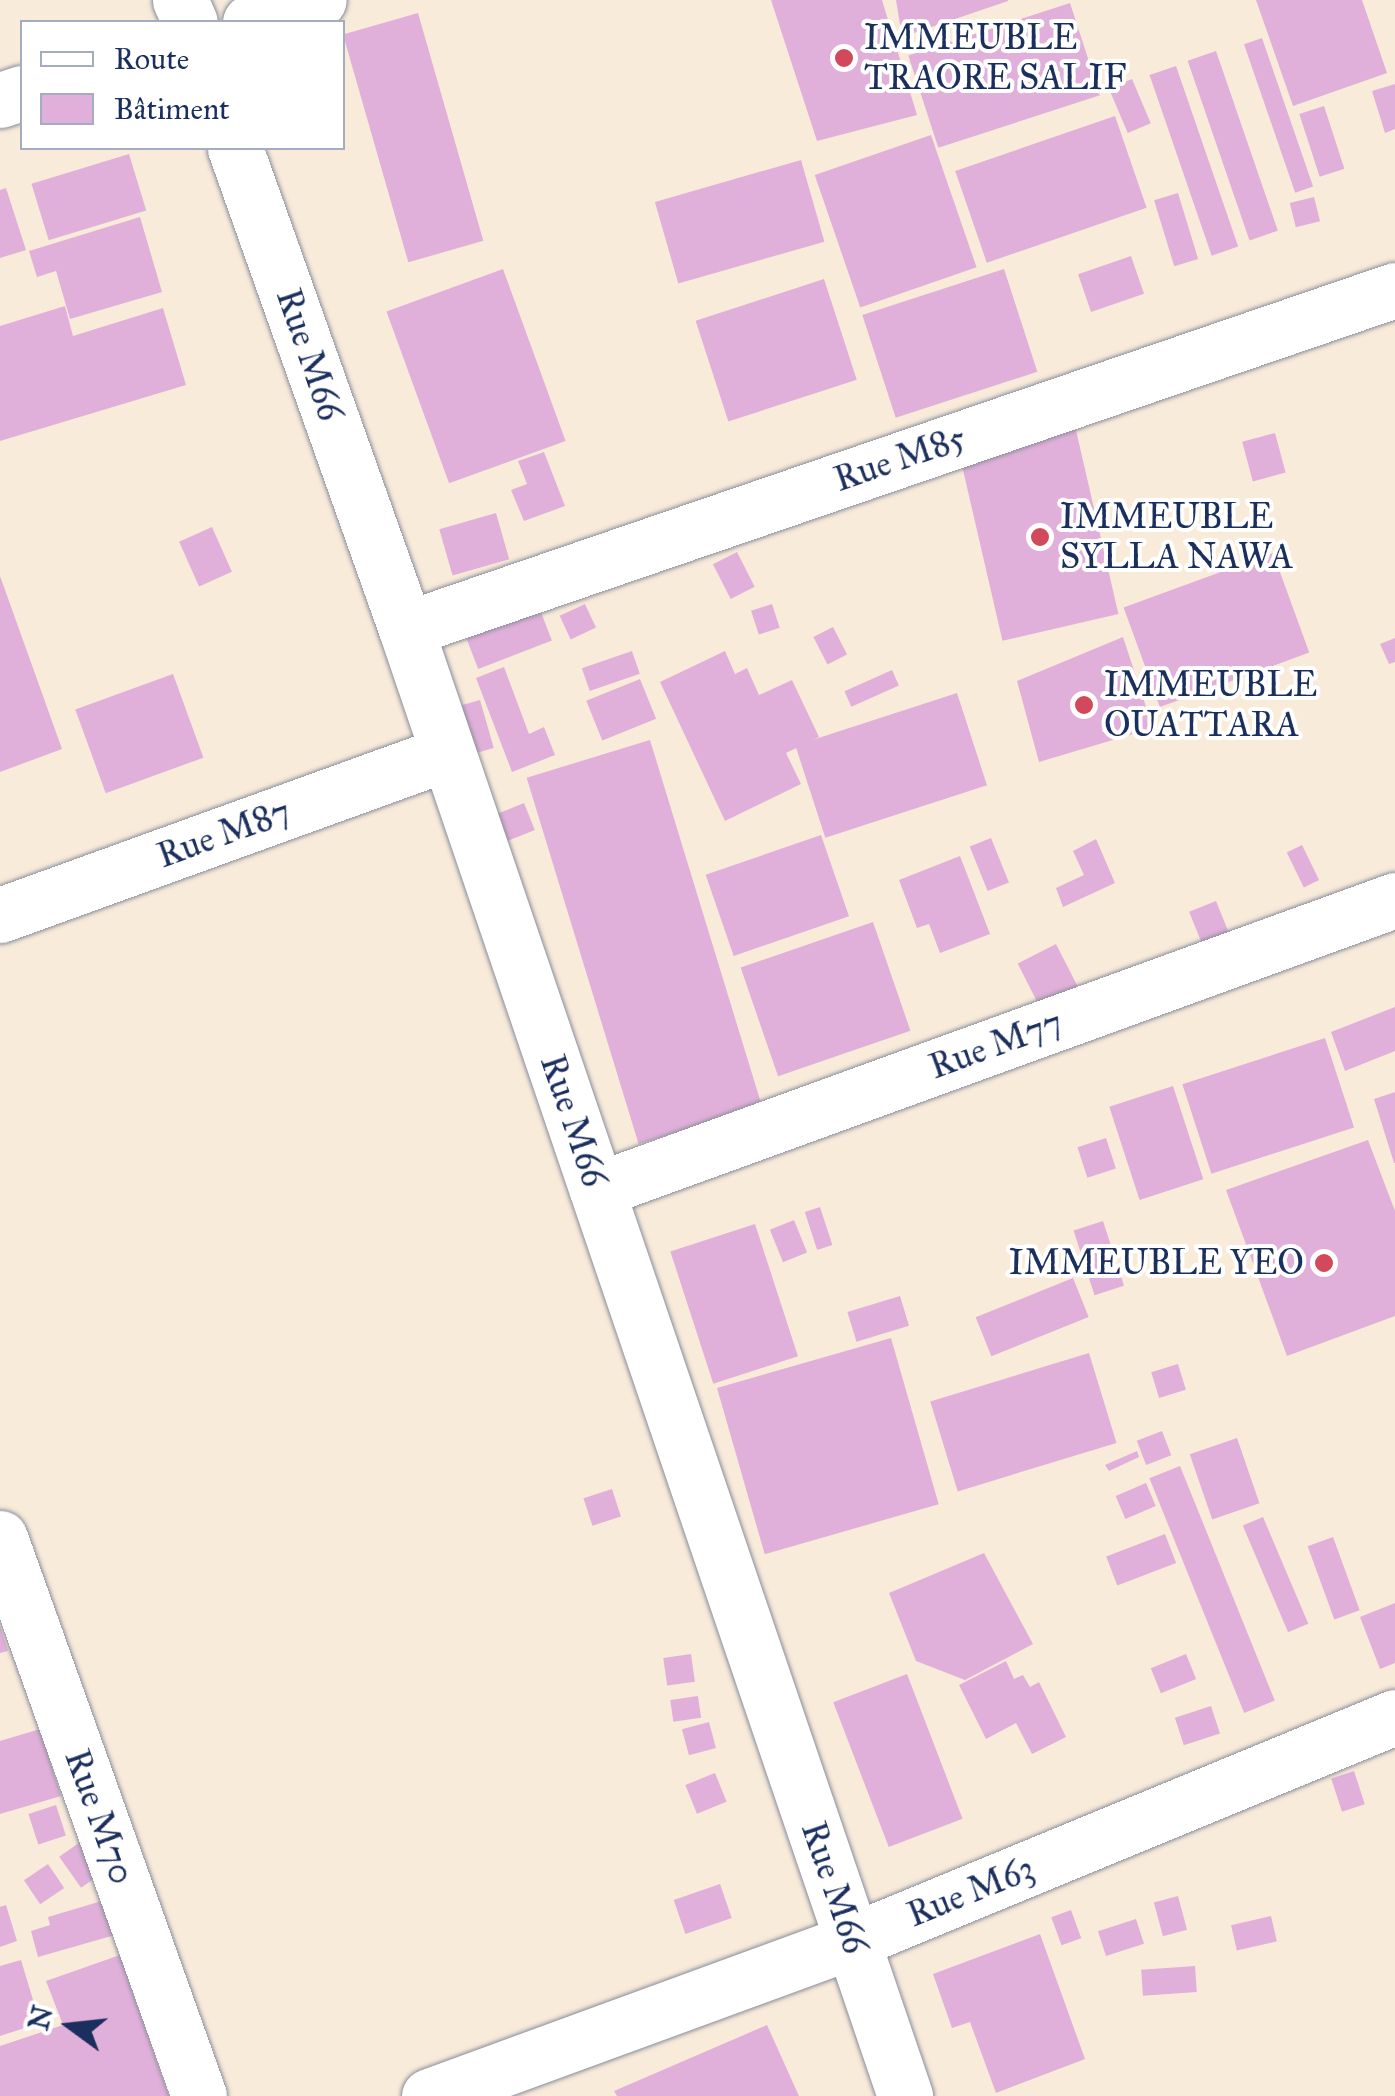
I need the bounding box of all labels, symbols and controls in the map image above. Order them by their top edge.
place label: IMMEUBLE TRAORE SALIF [864,17,1126,99]
legend [20,20,345,150]
text: Route [114,41,189,77]
marker: IMMEUBLE TRAORE SALIF [833,47,855,69]
text: Bâtiment [114,91,230,127]
street label: Rue M66 [267,283,351,427]
street label: Rue M85 [829,417,971,501]
place label: IMMEUBLE SYLLA NAWA [1060,496,1293,578]
marker: IMMEUBLE SYLLA NAWA [1029,526,1051,548]
place label: IMMEUBLE OUATTARA [1104,664,1317,746]
marker: IMMEUBLE OUATTARA [1073,694,1095,716]
street label: Rue M87 [152,791,296,877]
street label: Rue M77 [924,1002,1068,1088]
street label: Rue M66 [531,1049,615,1193]
place label: IMMEUBLE YEO [1009,1242,1304,1284]
marker: IMMEUBLE YEO [1313,1252,1335,1274]
street label: Rue M70 [55,1744,143,1890]
street label: Rue M66 [792,1816,876,1960]
street label: Rue M63 [901,1848,1041,1936]
north arrow [20,1976,120,2076]
text: N [21,2002,61,2034]

